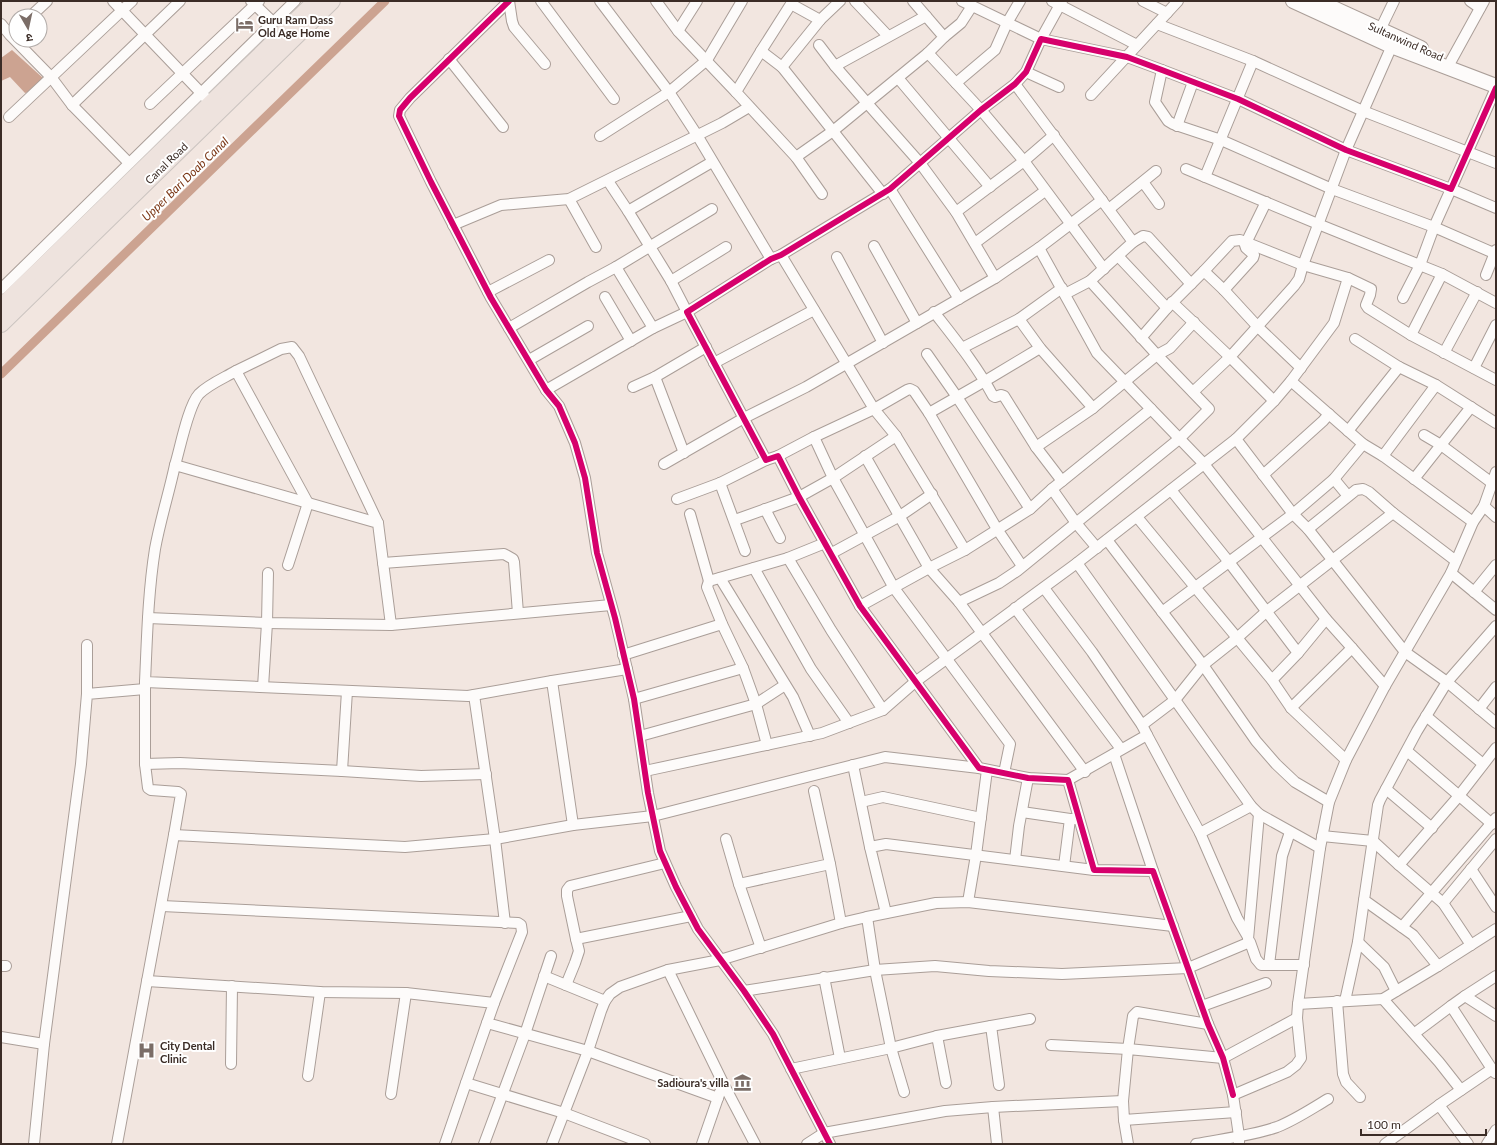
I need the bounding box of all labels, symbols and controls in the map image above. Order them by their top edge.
north arrow [8,8,48,48]
place label: Guru Ram Dass Old Age Home [258,13,333,39]
hotel icon: Guru Ram Dass Old Age Home [235,15,255,35]
street label: Sultanwind Road [1366,19,1446,63]
text: उ [25,31,34,45]
water label: Upper Bari Doab Canal [138,134,232,224]
street label: Canal Road [142,139,190,187]
place label: City Dental Clinic [160,1039,215,1065]
hospital icon: City Dental Clinic [137,1041,157,1061]
museum icon: Sadioura's villa [732,1072,752,1092]
place label: Sadioura's villa [657,1076,729,1089]
scale bar [1361,1111,1486,1137]
text: 100 m [1367,1117,1401,1132]

